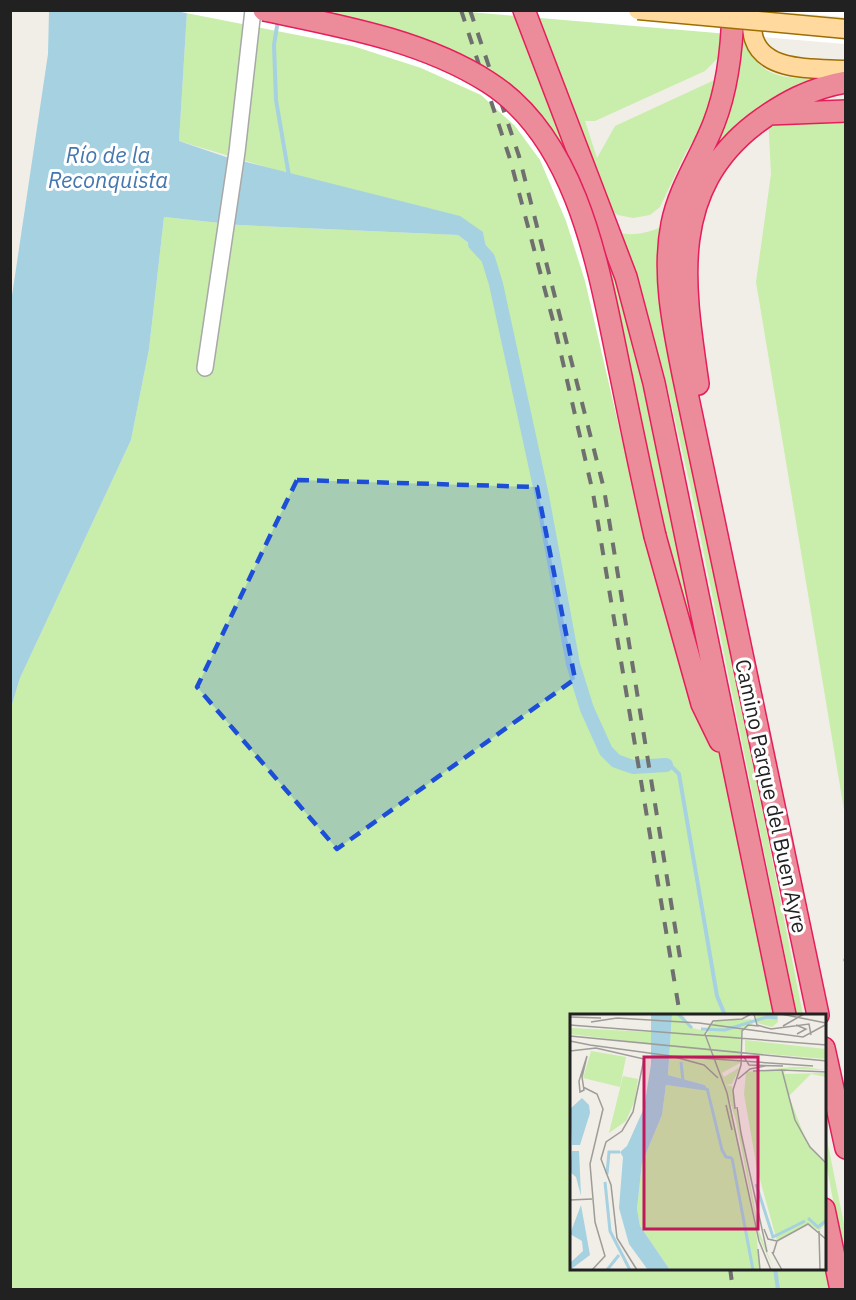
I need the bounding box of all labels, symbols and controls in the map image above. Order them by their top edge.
water label: Río de la Reconquista [48,140,168,194]
street label: Camino Parque del Buen Ayre [729,656,815,936]
inset map [570,1014,826,1270]

